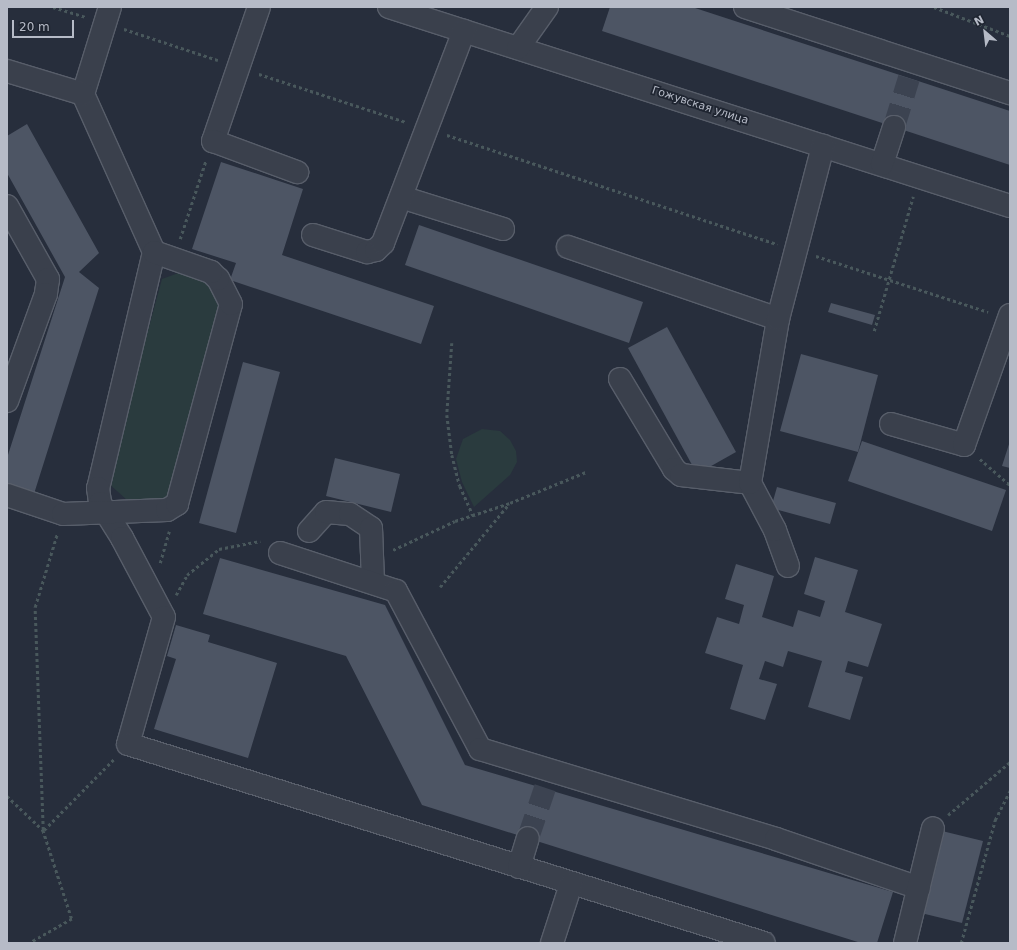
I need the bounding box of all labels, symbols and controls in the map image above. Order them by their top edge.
scale bar [14,12,76,38]
north arrow [965,12,1005,52]
text: N [972,13,986,29]
text: 20 m [19,20,50,34]
street label: Гожувская улица [650,84,750,128]

